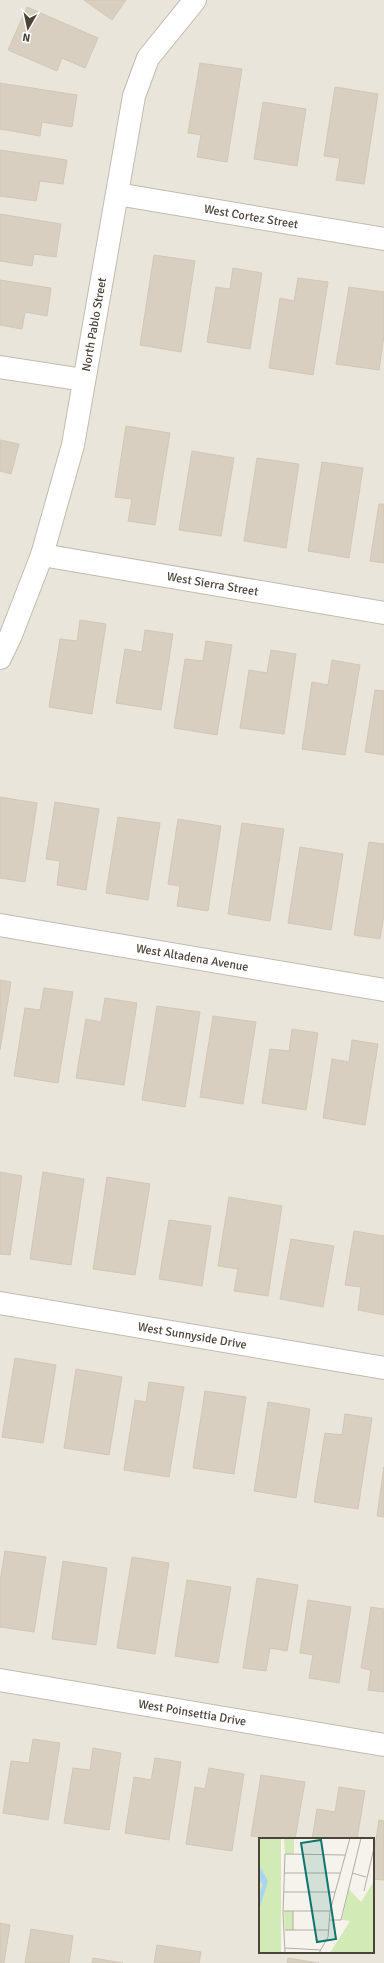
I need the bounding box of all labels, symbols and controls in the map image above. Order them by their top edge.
north arrow [8,8,48,48]
text: N [22,30,31,44]
street label: West Cortez Street [203,201,299,232]
street label: North Pablo Street [79,276,110,373]
street label: West Sierra Street [166,569,259,599]
street label: West Altadena Avenue [135,941,250,974]
street label: West Sunnyside Drive [137,1319,248,1352]
street label: West Poinsettia Drive [137,1696,247,1729]
inset map [259,1838,374,1953]

